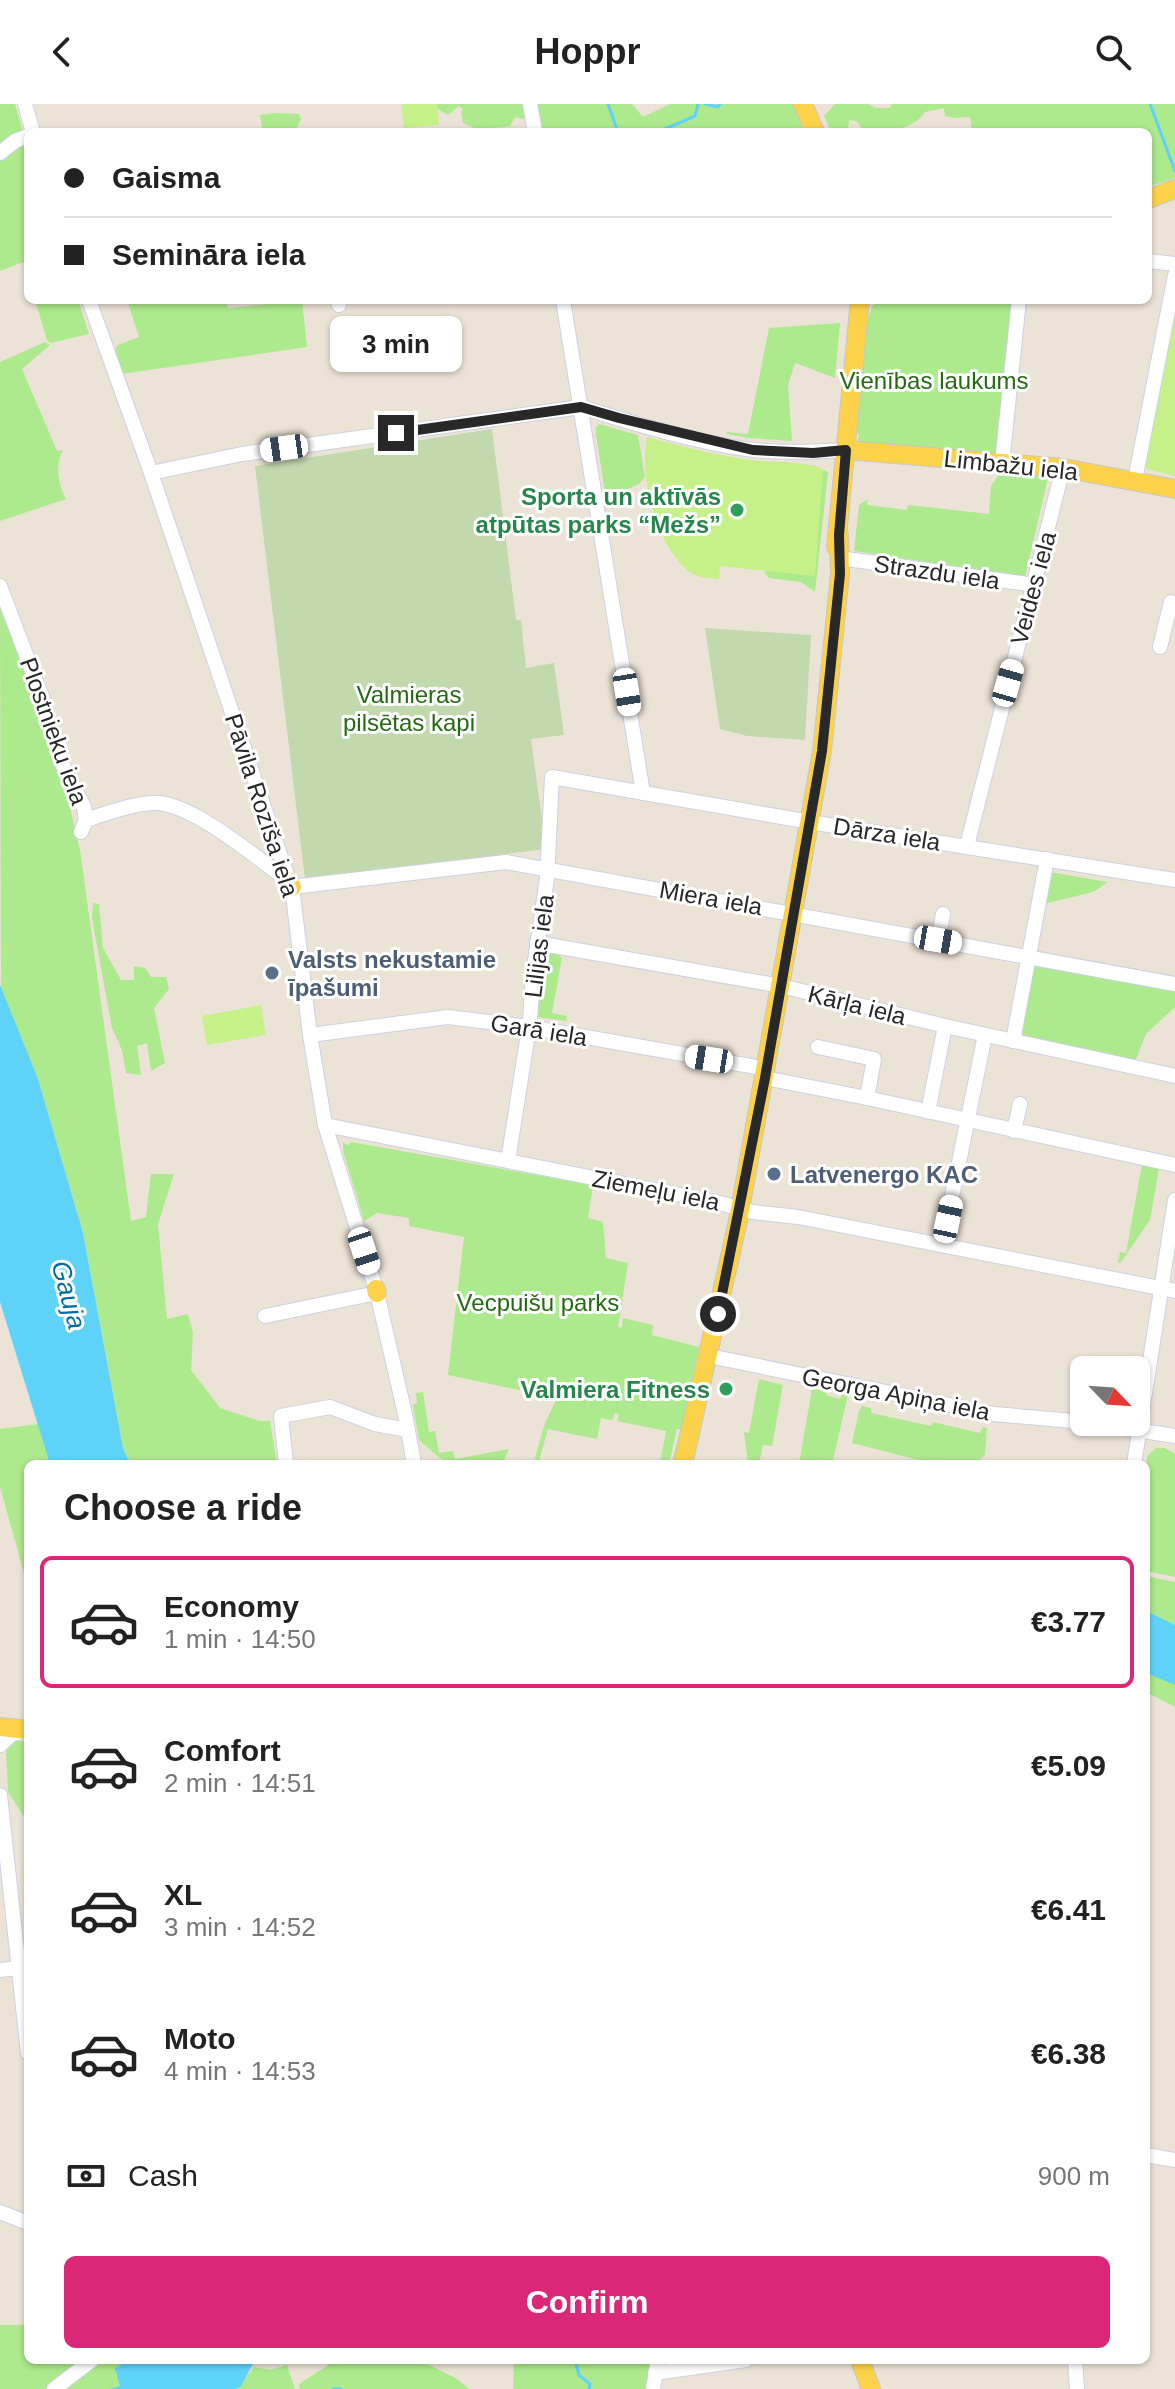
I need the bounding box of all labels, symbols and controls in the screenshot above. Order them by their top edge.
icon: back [40,30,84,74]
icon: search [1091,30,1135,74]
text: Hoppr [535,31,640,72]
text: Gaisma [112,161,220,194]
text: Semināra iela [112,238,305,271]
callout: 3 min [330,317,462,373]
text: 3 min [362,329,430,359]
park label: Vienības laukums [840,367,1029,394]
route end [378,415,414,451]
car [259,433,309,463]
street label: Limbažu iela [943,445,1080,486]
place label: Sporta un aktīvās atpūtas parks “Mežs” [476,483,721,538]
marker: Sporta un aktīvās atpūtas parks “Mežs” [728,501,746,519]
street label: Veides iela [1005,528,1061,648]
street label: Strazdu iela [872,550,1002,594]
street label: Plostnieku iela [15,654,93,809]
car [990,657,1026,709]
car [611,666,643,718]
park label: Valmieras pilsētas kapi [343,681,475,736]
street label: Pāvila Rozīša iela [220,710,305,900]
street label: Dārza iela [832,812,943,856]
street label: Miera iela [657,876,765,920]
street label: Lilijas iela [519,892,559,999]
car [912,924,964,956]
place label: Valsts nekustamie īpašumi [287,946,496,1001]
marker: Valsts nekustamie īpašumi [263,964,281,982]
street label: Kārļa iela [805,980,909,1030]
street label: Garā iela [489,1009,590,1051]
car [683,1043,735,1075]
place label: Latvenergo KAC [790,1161,978,1188]
street label: Ziemeļu iela [590,1164,723,1216]
marker: Latvenergo KAC [765,1165,783,1183]
car [931,1193,965,1245]
car [345,1224,383,1278]
water label: Gauja [46,1258,92,1332]
park label: Vecpuišu parks [457,1289,619,1316]
route start [700,1296,736,1332]
north arrow [1070,1356,1150,1436]
map controls [1070,1356,1150,1436]
street label: Georga Apiņa iela [800,1363,993,1426]
place label: Valmiera Fitness [521,1376,710,1403]
marker: Valmiera Fitness [717,1380,735,1398]
text: Choose a ride [64,1487,302,1528]
icon: car [68,1586,140,1658]
text: Economy [164,1590,299,1623]
text: €3.77 [1031,1605,1106,1638]
text: 1 min · 14:50 [164,1624,316,1654]
icon: car [68,1730,140,1802]
text: Comfort [164,1734,281,1767]
text: €5.09 [1031,1749,1106,1782]
text: 2 min · 14:51 [164,1768,316,1798]
icon: car [68,1874,140,1946]
text: XL [164,1878,202,1911]
text: €6.41 [1031,1893,1106,1926]
text: 3 min · 14:52 [164,1912,316,1942]
icon: car [68,2018,140,2090]
text: Moto [164,2022,236,2055]
text: €6.38 [1031,2037,1106,2070]
text: 4 min · 14:53 [164,2056,316,2086]
icon: cash [64,2154,108,2198]
text: Cash [128,2159,198,2192]
text: 900 m [1038,2161,1110,2191]
button: Confirm [64,2256,1110,2348]

